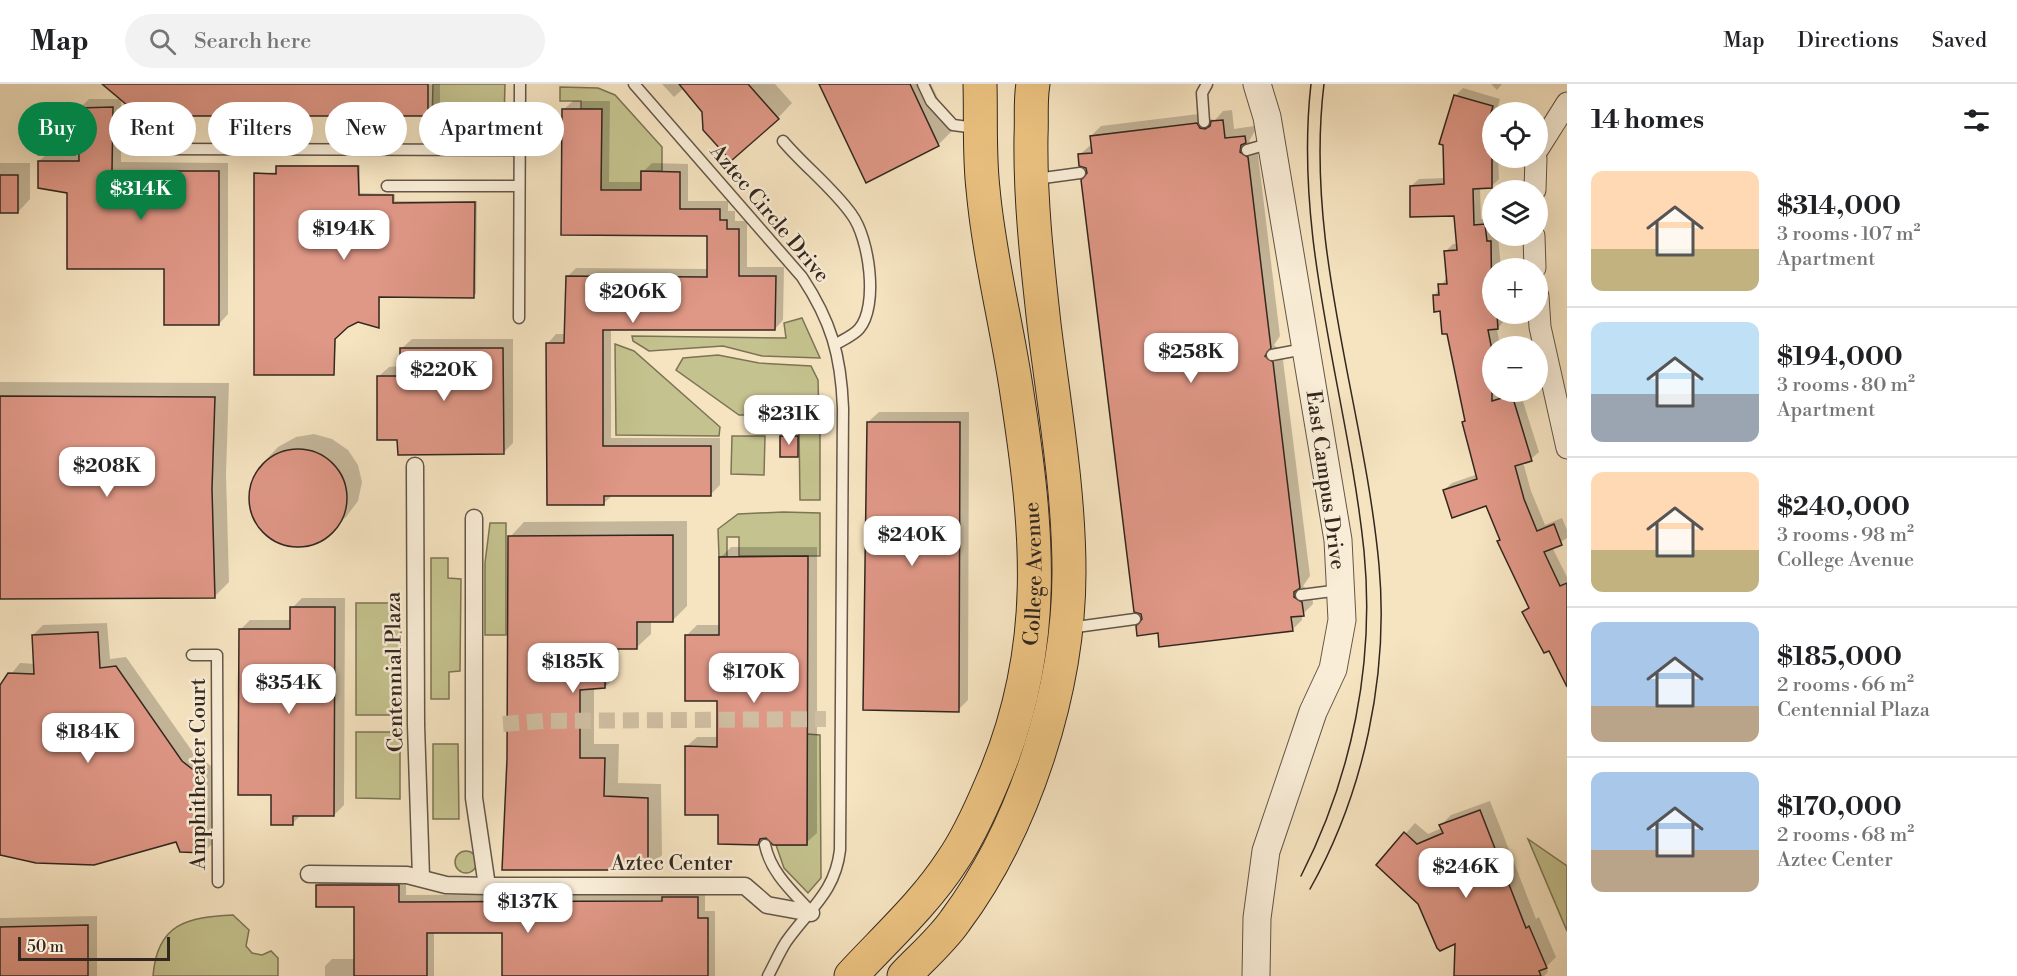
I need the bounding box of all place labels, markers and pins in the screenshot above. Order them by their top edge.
pin: $314K [99,170,183,221]
pin: $194K [302,210,386,261]
pin: $206K [591,273,675,324]
pin: $258K [1149,333,1233,384]
pin: $220K [402,351,486,402]
pin: $231K [747,395,831,446]
pin: $208K [65,447,149,498]
pin: $240K [870,516,954,567]
pin: $185K [531,643,615,694]
pin: $170K [712,653,796,704]
pin: $354K [247,664,331,715]
pin: $184K [46,713,130,764]
pin: $246K [1424,848,1508,899]
pin: $137K [486,883,570,934]

